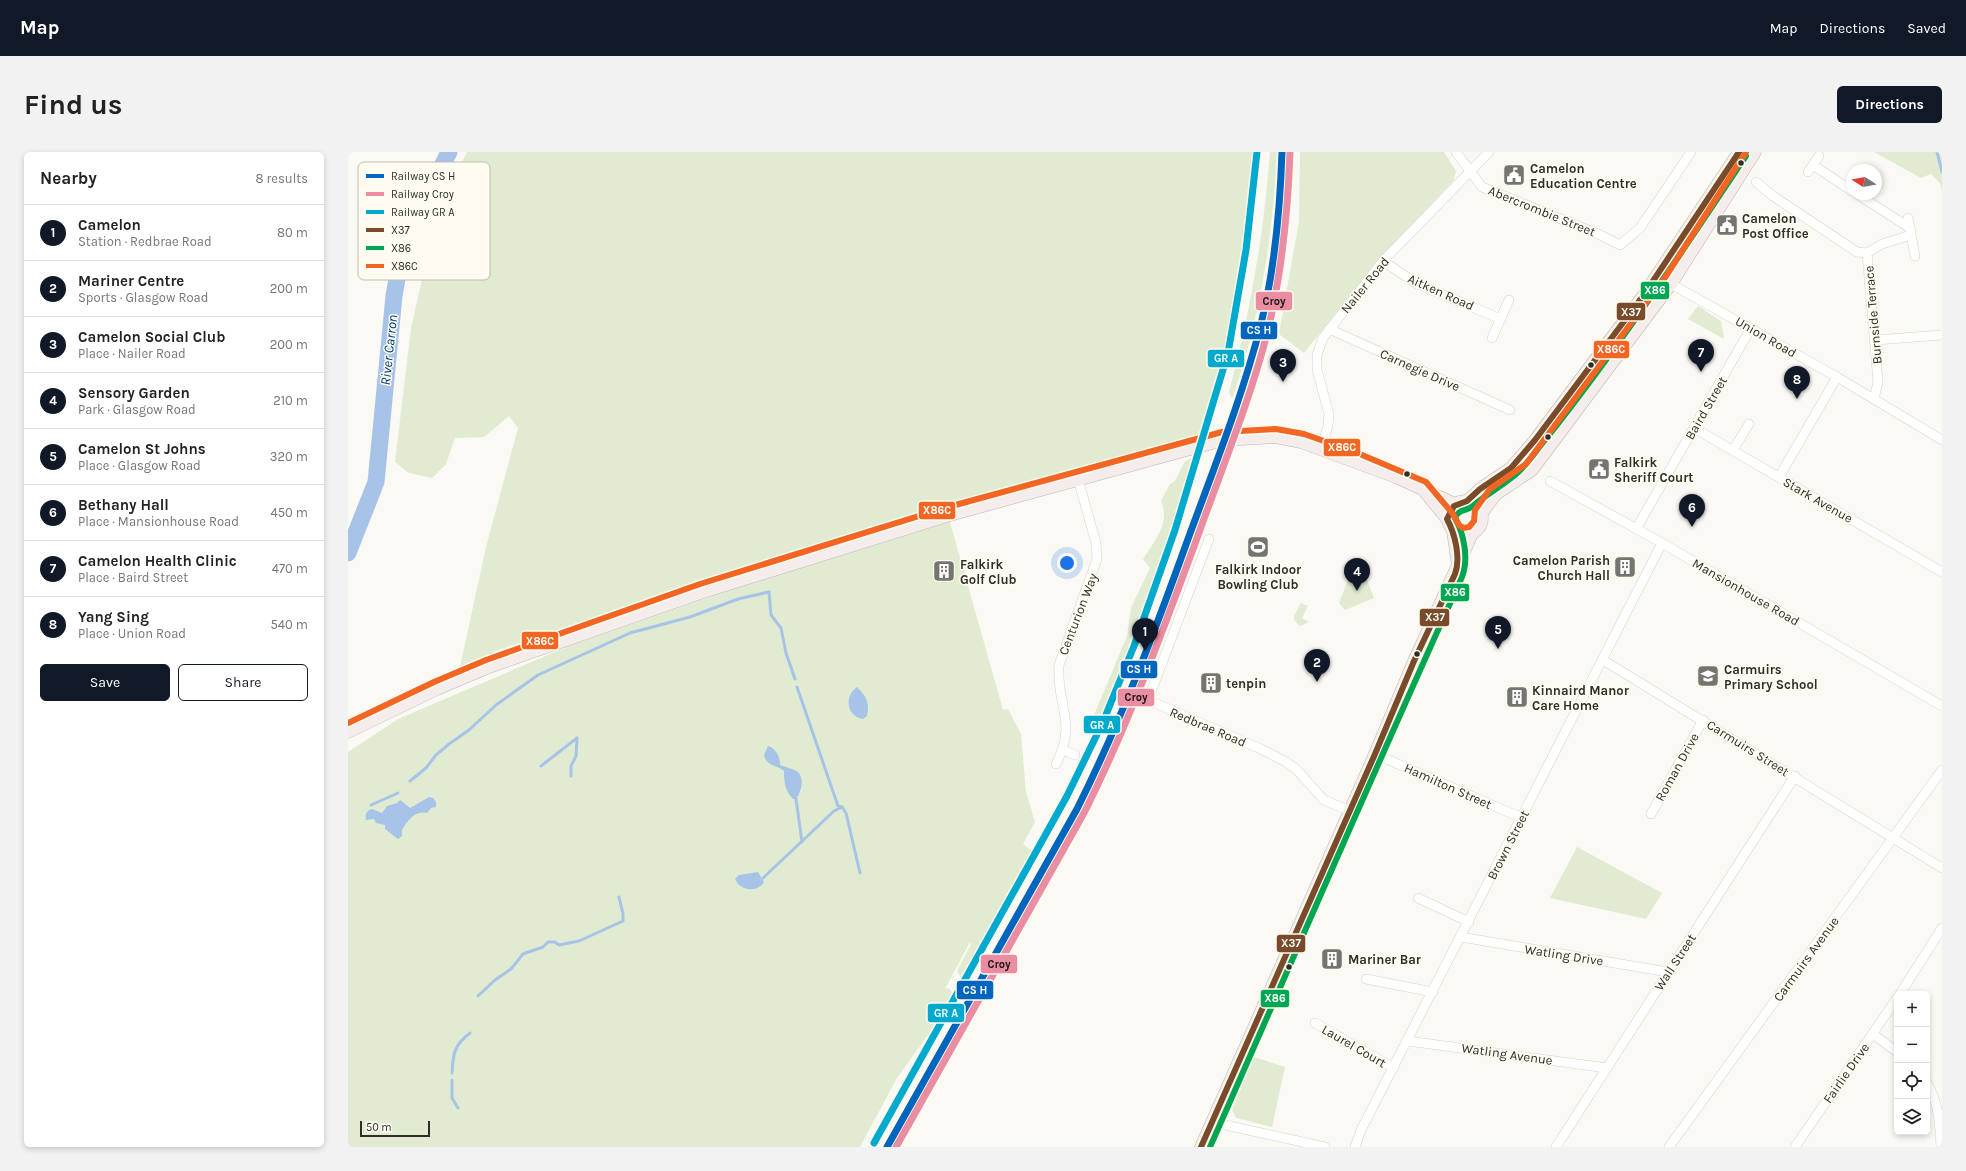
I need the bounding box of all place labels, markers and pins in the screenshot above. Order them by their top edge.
unlabelled marker [1736,158,1746,168]
place label: Camelon Education Centre [1530,161,1637,191]
public building icon: Camelon Education Centre [1501,162,1527,188]
place label: Camelon Post Office [1742,211,1809,241]
public building icon: Camelon Post Office [1714,212,1740,238]
pin: 7 [1688,339,1714,372]
pin: 3 [1270,349,1296,382]
unlabelled marker [1586,360,1596,370]
pin: 8 [1784,366,1810,399]
unlabelled marker [1543,432,1553,442]
place label: Falkirk Sheriff Court [1614,455,1693,485]
public building icon: Falkirk Sheriff Court [1586,456,1612,482]
unlabelled marker [1402,469,1412,479]
pin: 6 [1679,494,1705,527]
sports icon: Falkirk Indoor Bowling Club [1245,534,1271,560]
place label: Camelon Parish Church Hall [1513,553,1610,583]
building icon: Camelon Parish Church Hall [1612,554,1638,580]
place label: Falkirk Golf Club [960,557,1017,587]
building icon: Falkirk Golf Club [931,558,957,584]
pin: 4 [1344,558,1370,591]
place label: Falkirk Indoor Bowling Club [1215,562,1302,592]
pin: 5 [1485,616,1511,649]
pin: 1 [1132,618,1158,651]
pin: 2 [1304,649,1330,682]
unlabelled marker [1412,649,1422,659]
place label: Carmuirs Primary School [1724,662,1818,692]
school or university icon: Carmuirs Primary School [1695,663,1721,689]
building icon: tenpin [1198,670,1224,696]
place label: tenpin [1226,676,1266,691]
place label: Kinnaird Manor Care Home [1532,683,1630,713]
building icon: Kinnaird Manor Care Home [1504,684,1530,710]
building icon: Mariner Bar [1319,946,1345,972]
place label: Mariner Bar [1348,952,1422,967]
unlabelled marker [1284,962,1294,972]

